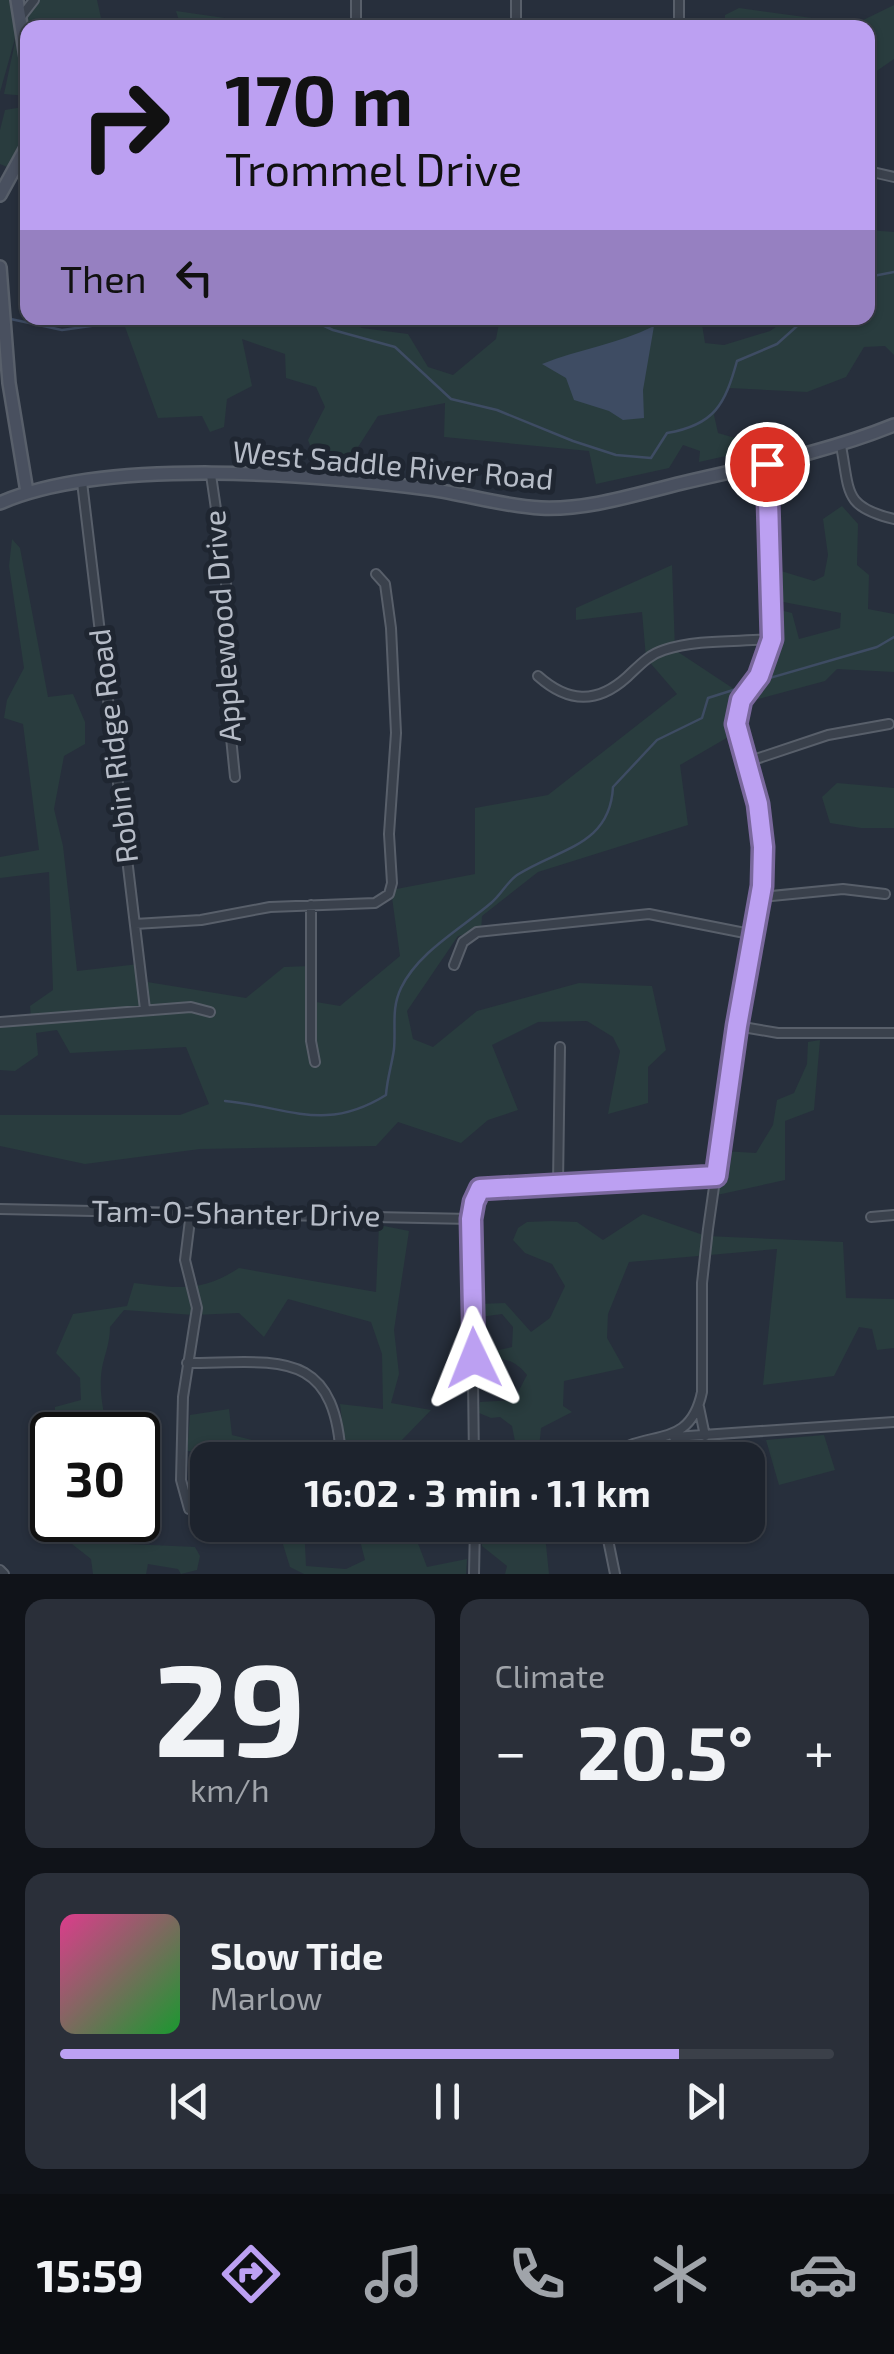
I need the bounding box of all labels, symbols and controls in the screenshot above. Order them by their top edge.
text: 170 m [225,56,413,140]
icon: right [60,60,190,190]
text: Trommel Drive [225,141,522,195]
icon: left [167,250,222,305]
text: Then [60,255,147,301]
pin [725,422,810,507]
street label: West Saddle River Road [231,432,555,496]
icon: arrive [740,437,795,492]
street label: Applewood Drive [195,509,247,743]
street label: Robin Ridge Road [80,627,144,865]
street label: Tam-O-Shanter Drive [91,1191,381,1233]
position arrow [422,1306,526,1410]
speed limit sign: 30 [30,1412,160,1542]
text: 16:02 · 3 min · 1.1 km [304,1469,651,1515]
text: 29 [154,1627,306,1783]
text: Climate [495,1656,605,1694]
text: 20.5° [577,1705,753,1795]
text: − [495,1717,527,1783]
text: + [804,1717,834,1783]
text: km/h [190,1770,269,1808]
text: Slow Tide [210,1932,383,1978]
text: Marlow [210,1978,322,2016]
icon: previous [162,2074,217,2129]
icon: pause [420,2074,475,2129]
icon: next [678,2074,733,2129]
icon: directions [216,2239,286,2309]
icon: music [359,2239,429,2309]
icon: phone [502,2239,572,2309]
icon: climate [645,2239,715,2309]
icon: car [788,2239,858,2309]
text: 15:59 [36,2247,144,2301]

